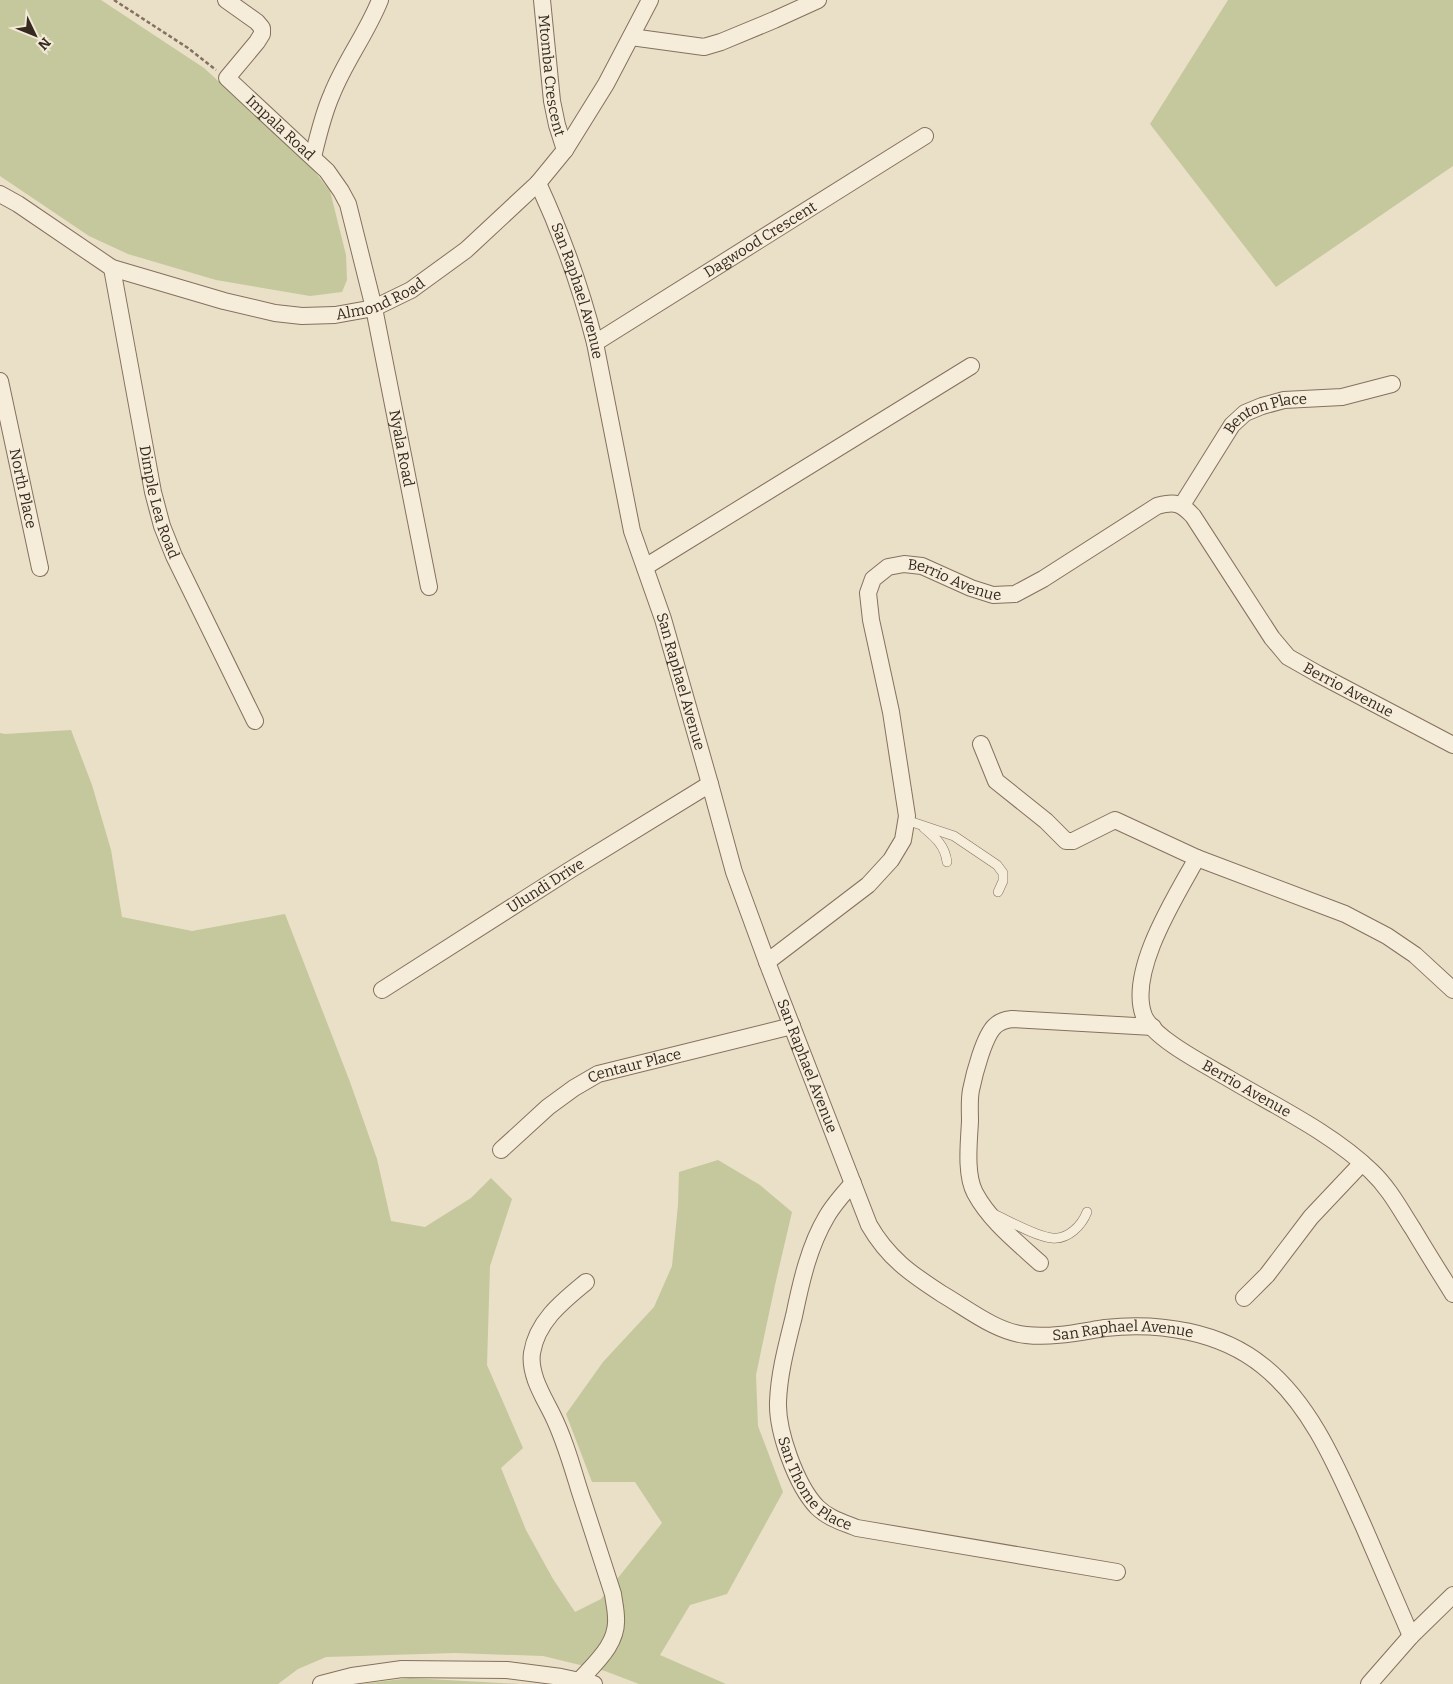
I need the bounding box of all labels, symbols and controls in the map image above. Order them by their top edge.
north arrow [10,10,60,60]
street label: Mtomba Crescent [534,14,569,139]
text: N [34,34,54,53]
street label: Impala Road [242,91,319,164]
street label: Dagwood Crescent [701,197,820,281]
street label: San Raphael Avenue [547,220,607,360]
street label: Almond Road [335,274,428,324]
street label: Benton Place [1220,390,1307,437]
street label: Nyala Road [385,408,418,488]
street label: Dimple Lea Road [136,444,183,561]
street label: North Place [6,447,40,530]
street label: Berrio Avenue [907,555,1002,604]
street label: San Raphael Avenue [653,610,709,752]
street label: Berrio Avenue [1300,659,1397,721]
street label: Ulundi Drive [504,855,587,917]
street label: San Raphael Avenue [773,996,841,1135]
street label: Centaur Place [584,1045,683,1087]
street label: Berrio Avenue [1199,1056,1294,1121]
street label: San Raphael Avenue [1052,1317,1195,1344]
street label: San Thome Place [774,1434,855,1534]

